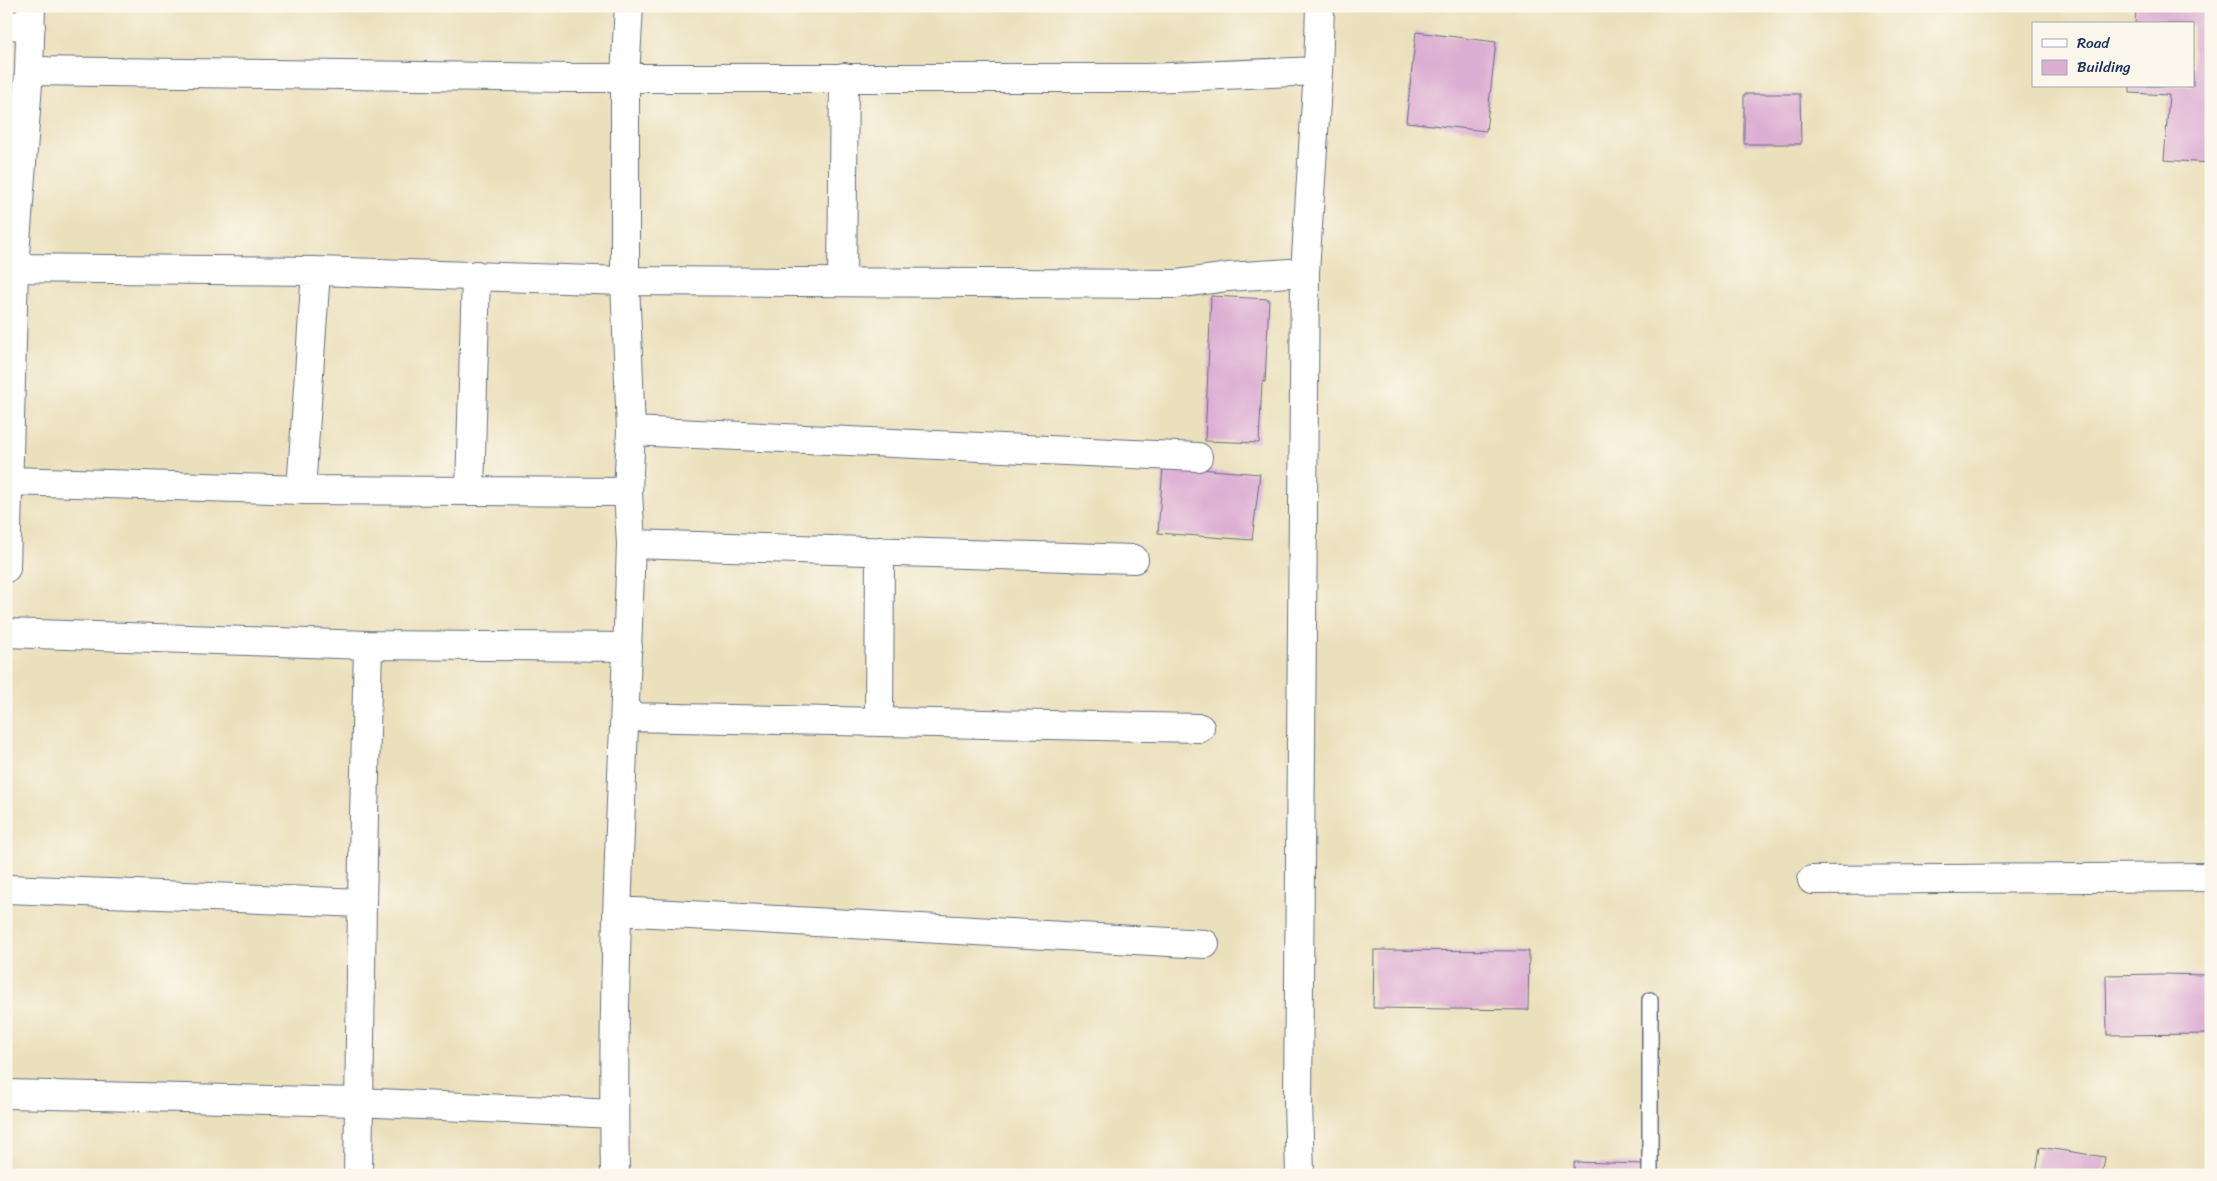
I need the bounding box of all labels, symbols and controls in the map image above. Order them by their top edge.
legend [2032,22,2194,88]
text: Road [2077,30,2110,56]
text: Building [2077,54,2131,80]

